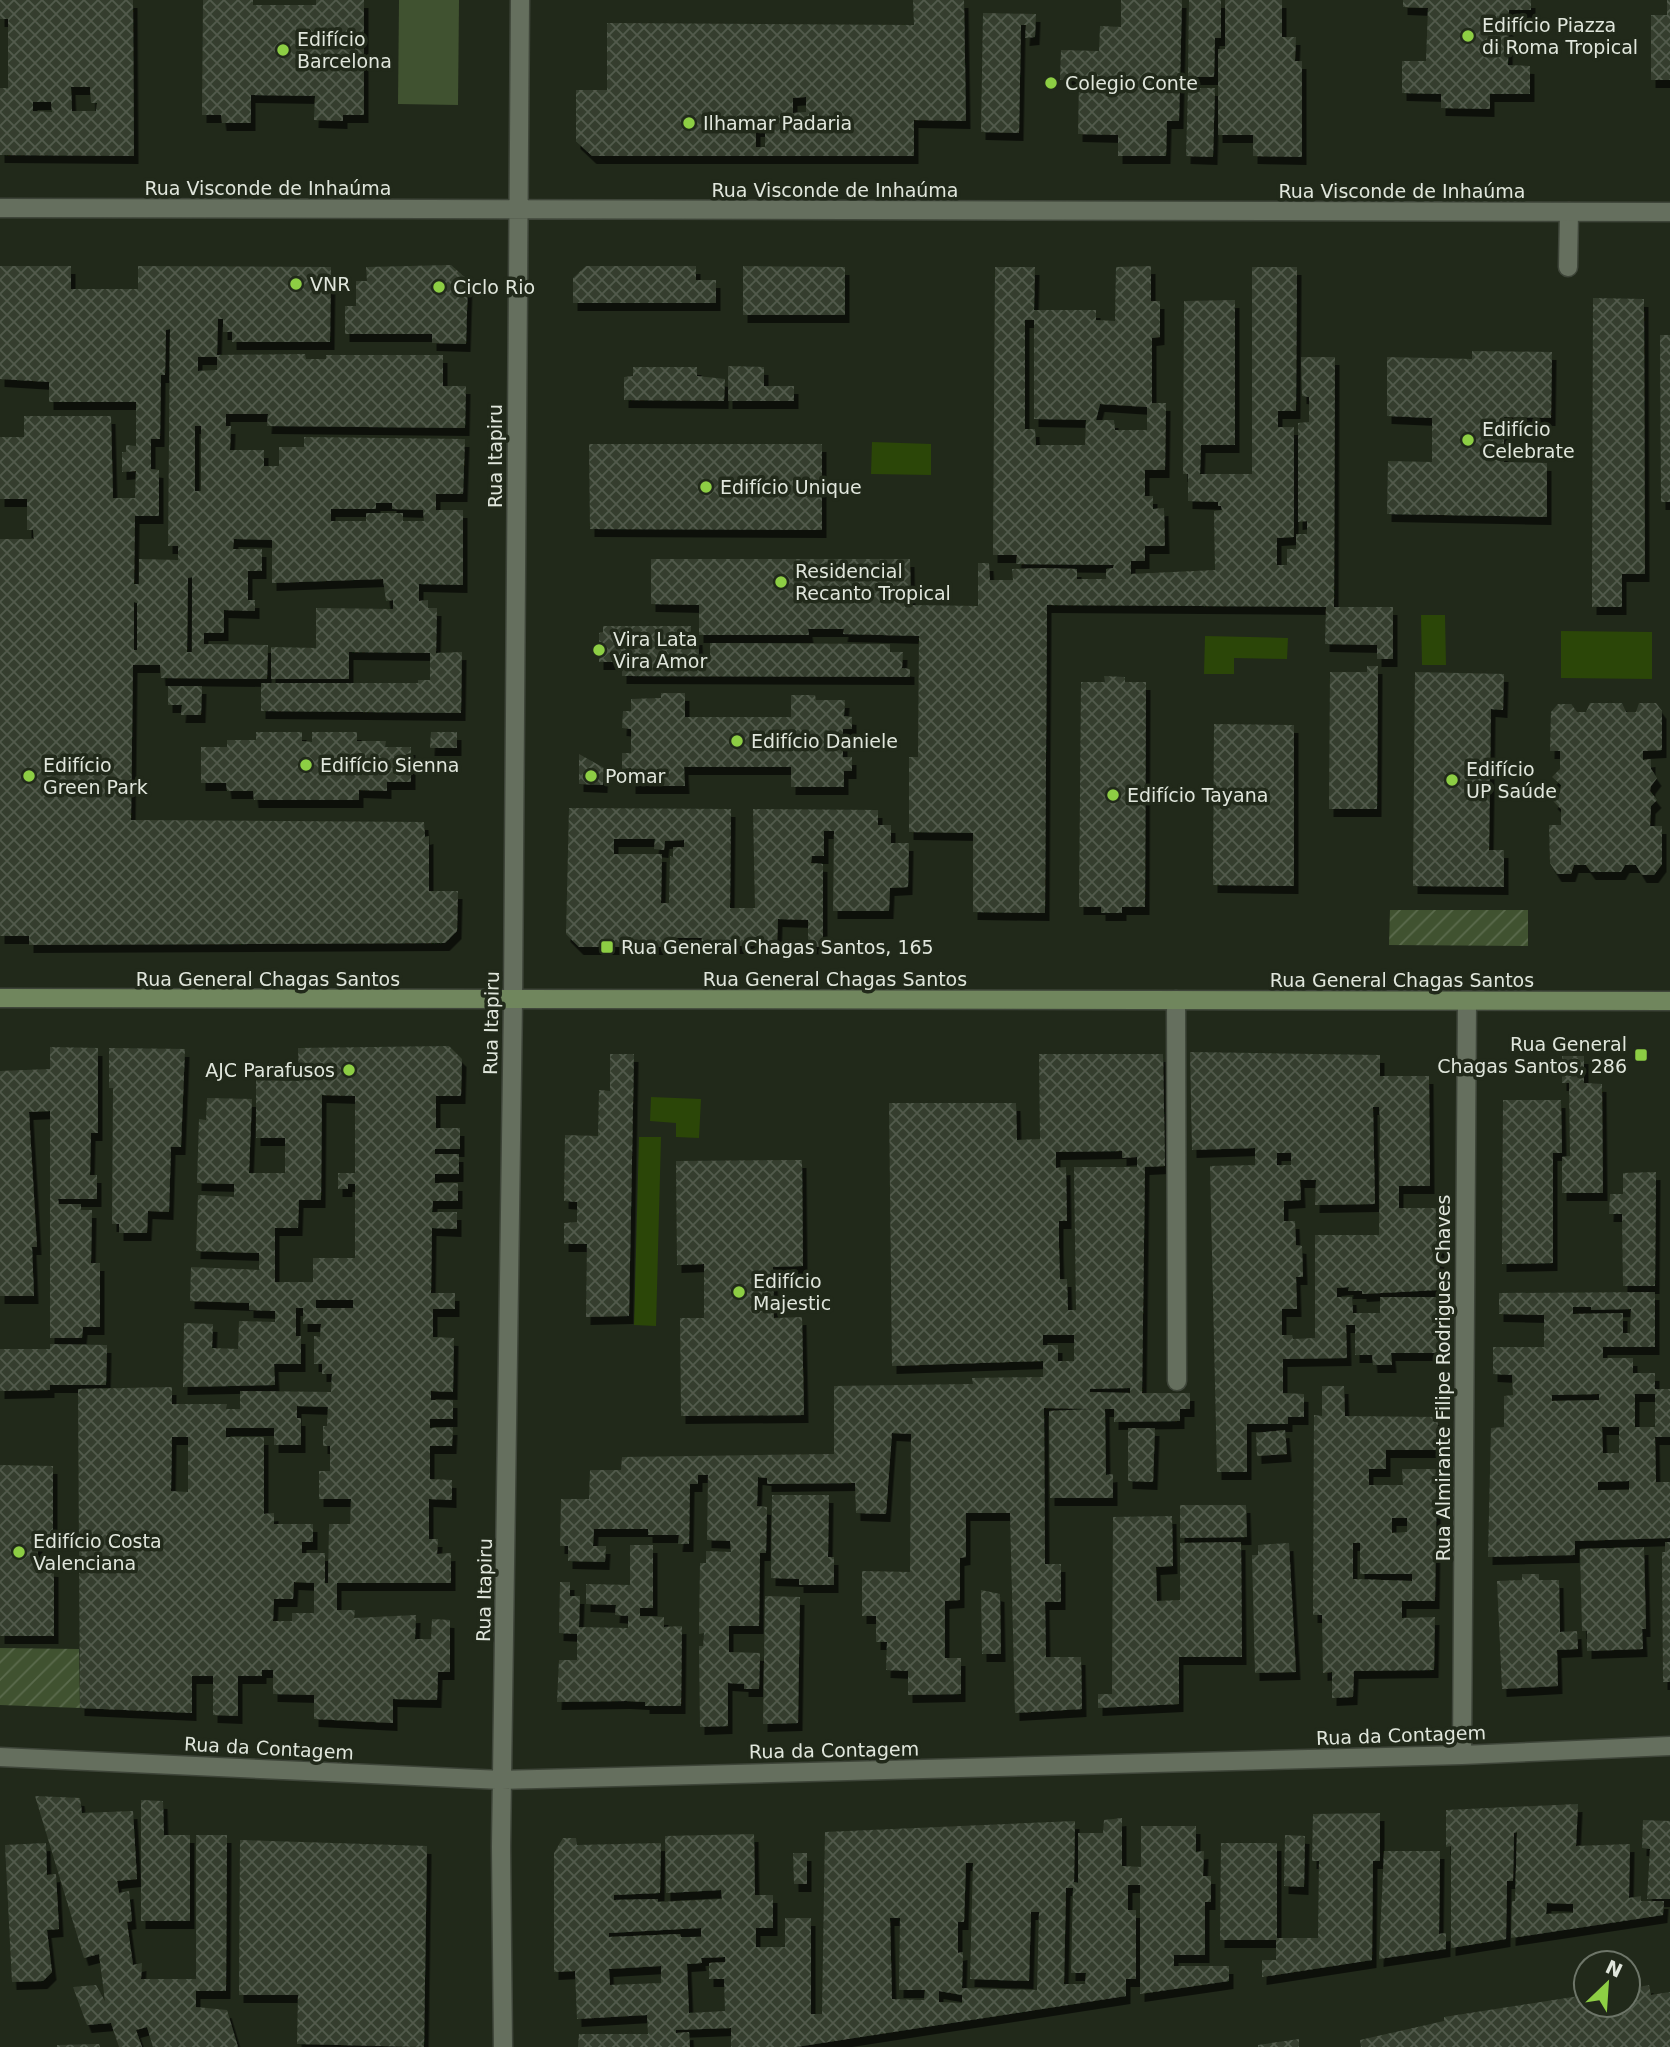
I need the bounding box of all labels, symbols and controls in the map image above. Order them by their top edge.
place label: Edifício Piazza di Roma Tropical [1482,14,1638,58]
place label: Edifício Barcelona [297,28,392,72]
marker: Edifício Piazza di Roma Tropical [1460,28,1476,44]
marker: Edifício Barcelona [275,42,291,58]
place label: Colegio Conte [1065,72,1198,94]
marker: Colegio Conte [1043,75,1059,91]
place label: Ilhamar Padaria [703,112,852,134]
marker: Ilhamar Padaria [681,115,697,131]
street label: Rua Visconde de Inhaúma [144,177,392,199]
street label: Rua Visconde de Inhaúma [711,179,959,201]
street label: Rua Visconde de Inhaúma [1278,180,1526,202]
place label: VNR [310,273,350,295]
marker: VNR [288,276,304,292]
place label: Ciclo Rio [453,276,535,298]
marker: Ciclo Rio [431,279,447,295]
street label: Rua Itapiru [484,404,506,508]
place label: Edifício Celebrate [1482,418,1575,462]
marker: Edifício Celebrate [1460,432,1476,448]
place label: Edifício Unique [720,476,862,498]
marker: Edifício Unique [698,479,714,495]
place label: Residencial Recanto Tropical [795,560,951,604]
marker: Residencial Recanto Tropical [773,574,789,590]
place label: Vira Lata Vira Amor [613,628,707,672]
marker: Vira Lata Vira Amor [591,642,607,658]
place label: Edifício Daniele [751,730,898,752]
marker: Edifício Daniele [729,733,745,749]
place label: Edifício Green Park [43,754,148,798]
place label: Edifício Sienna [320,754,459,776]
marker: Edifício Sienna [298,757,314,773]
place label: Edifício UP Saúde [1466,758,1557,802]
place label: Pomar [605,765,666,787]
marker: Edifício Green Park [21,768,37,784]
marker: Pomar [583,768,599,784]
marker: Edifício UP Saúde [1444,772,1460,788]
place label: Edifício Tayana [1127,784,1268,806]
marker: Edifício Tayana [1105,787,1121,803]
place label: Rua General Chagas Santos, 165 [621,936,934,958]
marker: Rua General Chagas Santos, 165 [599,939,615,955]
street label: Rua General Chagas Santos [136,968,400,990]
street label: Rua General Chagas Santos [703,968,967,990]
street label: Rua General Chagas Santos [1270,969,1534,991]
street label: Rua Itapiru [479,971,503,1075]
place label: Rua General Chagas Santos, 286 [1437,1033,1627,1077]
marker: Rua General Chagas Santos, 286 [1633,1047,1649,1063]
place label: AJC Parafusos [205,1059,335,1081]
marker: AJC Parafusos [341,1062,357,1078]
street label: Rua Almirante Filipe Rodrigues Chaves [1432,1195,1454,1561]
place label: Edifício Majestic [753,1270,831,1314]
marker: Edifício Majestic [731,1284,747,1300]
place label: Edifício Costa Valenciana [33,1530,162,1574]
street label: Rua Itapiru [472,1538,496,1642]
marker: Edifício Costa Valenciana [11,1544,27,1560]
street label: Rua da Contagem [1316,1721,1486,1749]
street label: Rua da Contagem [183,1733,355,1763]
street label: Rua da Contagem [749,1738,919,1762]
north arrow [1572,1949,1642,2019]
text: N [1602,1955,1626,1982]

